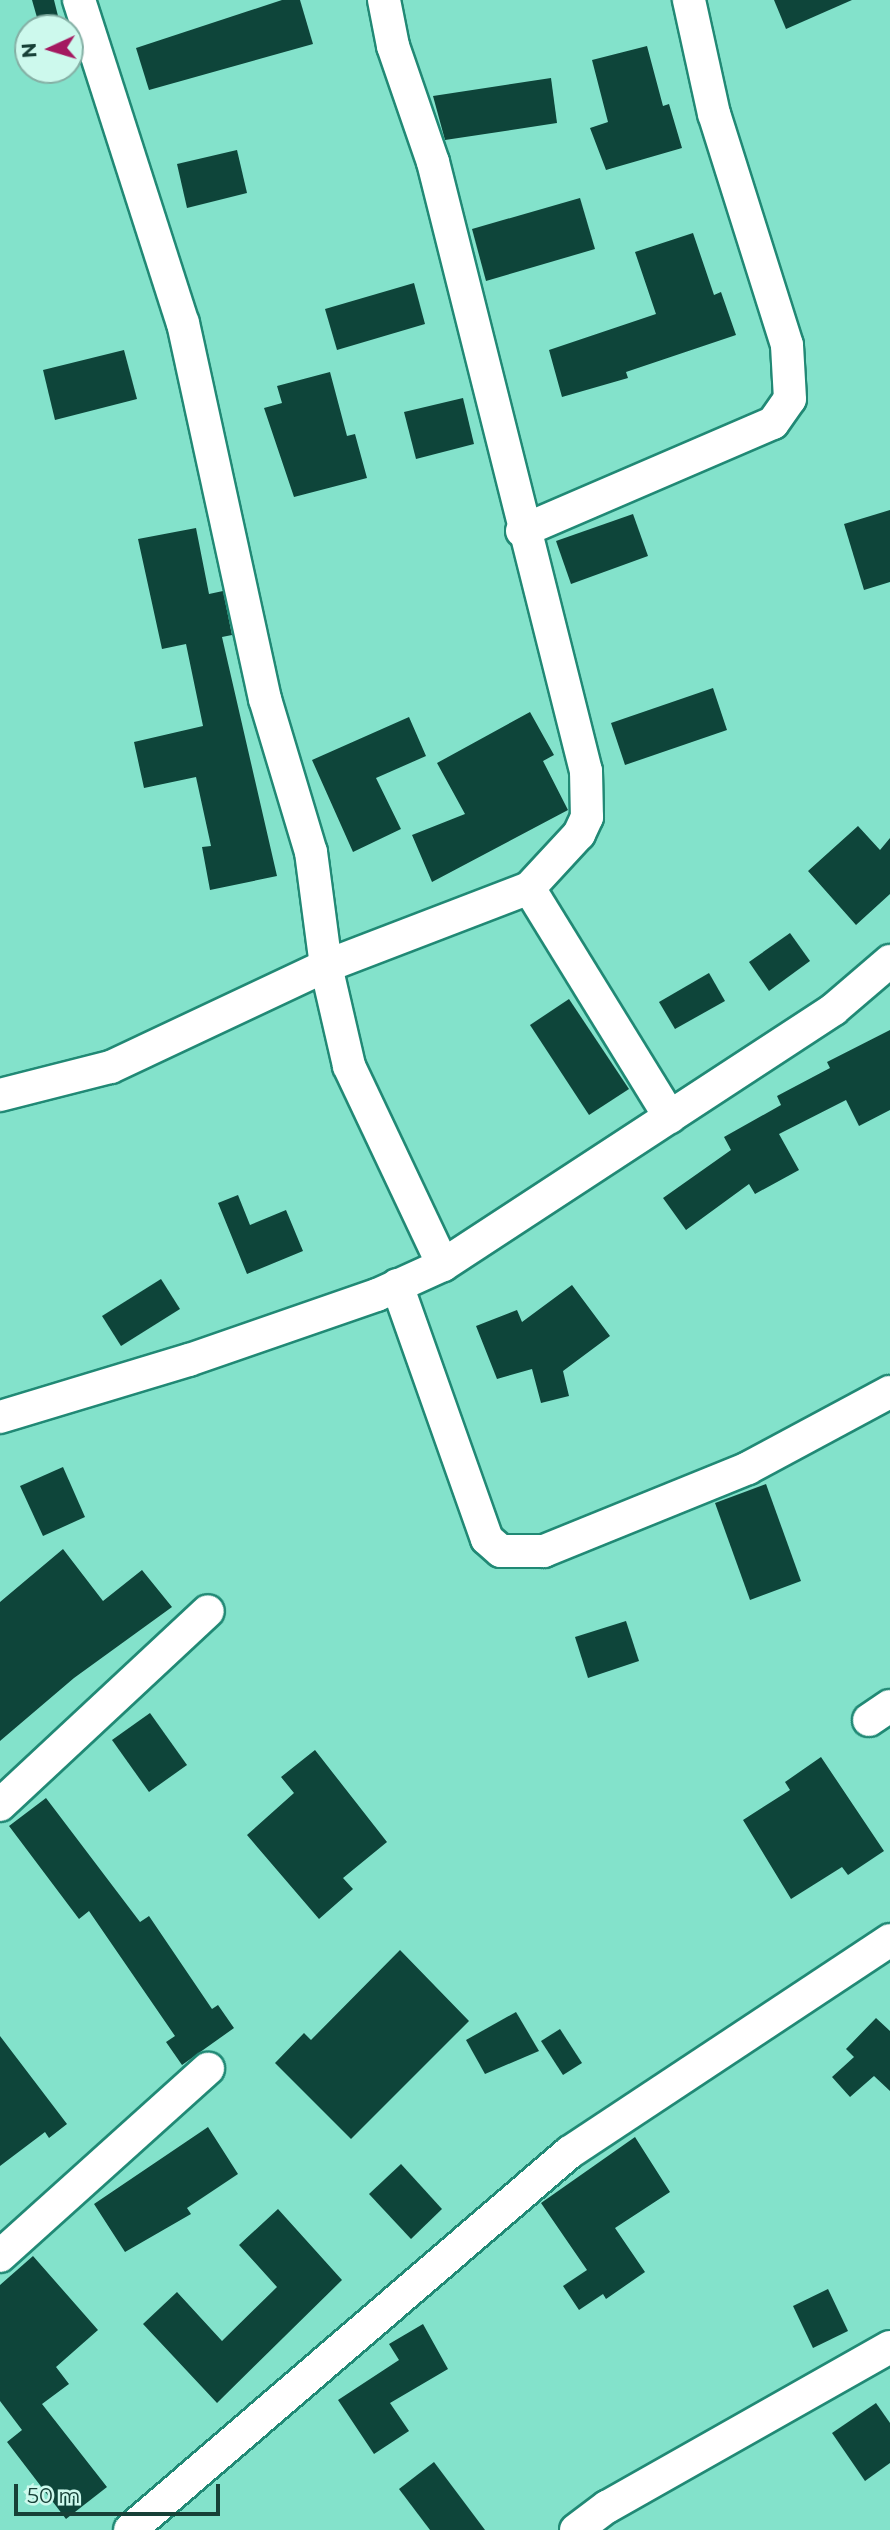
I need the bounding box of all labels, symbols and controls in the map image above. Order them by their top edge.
north arrow [14,14,84,84]
text: N [18,42,42,59]
scale bar [18,2470,224,2514]
text: 50 m [27,2483,81,2508]

